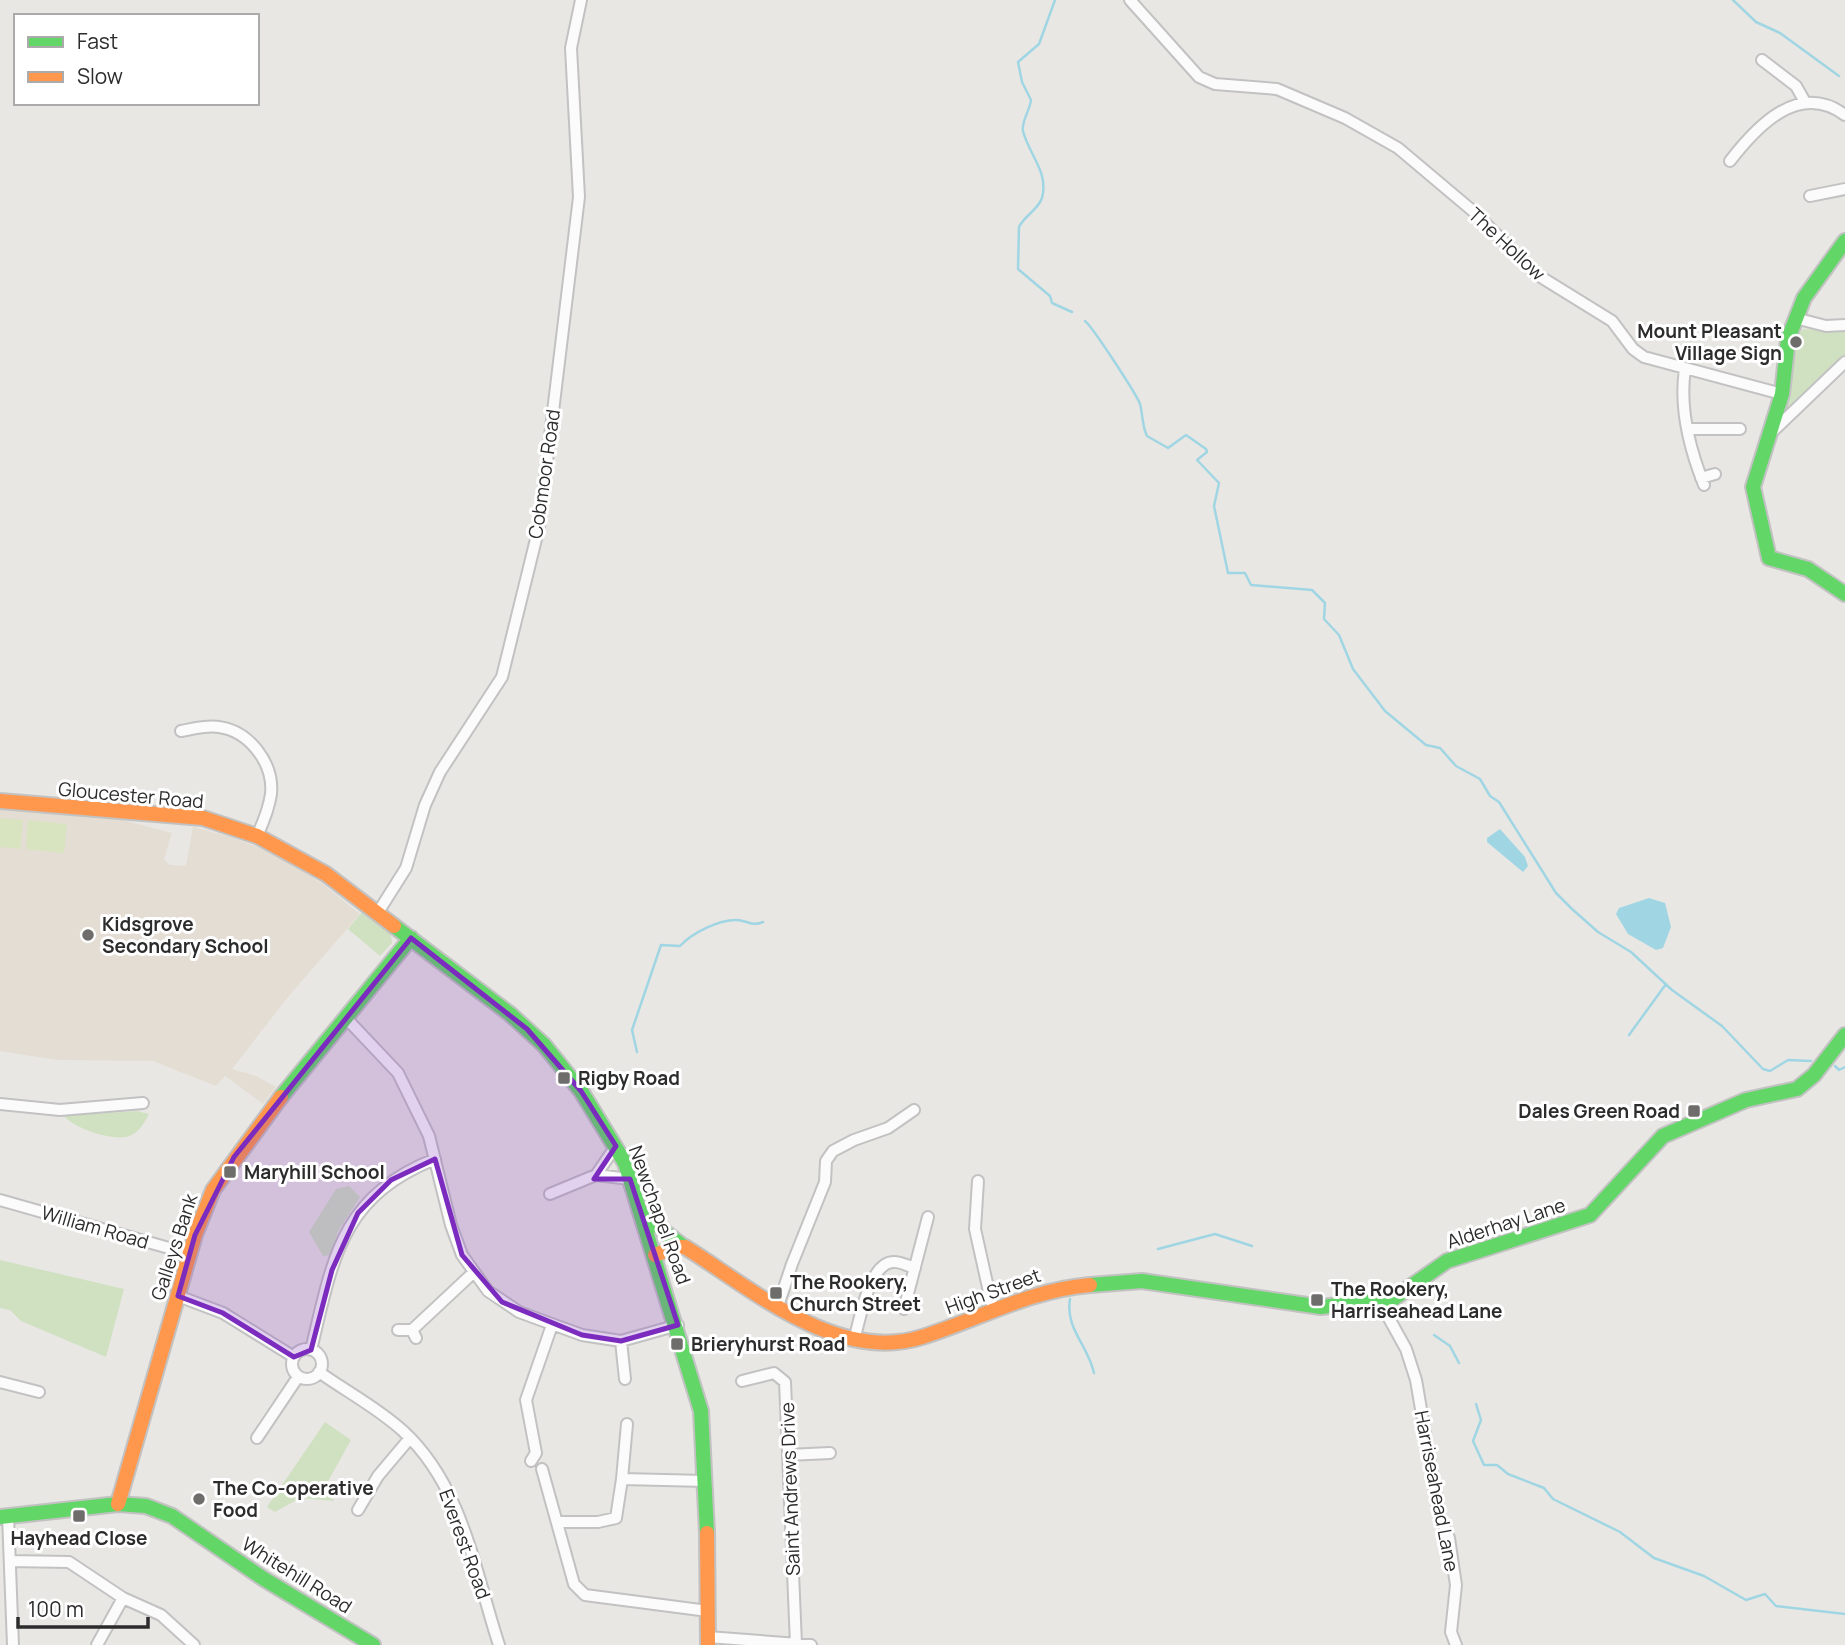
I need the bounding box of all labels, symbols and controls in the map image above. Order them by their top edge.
legend [14,14,259,105]
text: Fast [77,27,118,55]
text: Slow [77,62,123,90]
street label: The Hollow [1463,202,1551,287]
place label: Mount Pleasant Village Sign [1637,318,1782,366]
marker: Mount Pleasant Village Sign [1788,334,1804,350]
street label: Cobmoor Road [522,408,566,540]
street label: Gloucester Road [57,776,205,814]
place label: Kidsgrove Secondary School [102,911,269,959]
marker: Kidsgrove Secondary School [80,927,96,943]
place label: Rigby Road [578,1065,680,1091]
marker: Rigby Road [556,1070,572,1086]
place label: Dales Green Road [1518,1098,1680,1124]
marker: Dales Green Road [1686,1103,1702,1119]
street label: Newchapel Road [623,1142,697,1288]
place label: Maryhill School [244,1159,385,1185]
marker: Maryhill School [222,1164,238,1180]
street label: Galleys Bank [145,1190,204,1304]
street label: Alderhay Lane [1443,1192,1569,1254]
street label: William Road [38,1199,152,1255]
street label: High Street [942,1262,1044,1320]
place label: The Rookery, Church Street [790,1269,921,1317]
place label: The Rookery, Harriseahead Lane [1331,1276,1502,1324]
marker: The Rookery, Church Street [768,1285,784,1301]
marker: The Rookery, Harriseahead Lane [1309,1292,1325,1308]
place label: Brieryhurst Road [691,1331,845,1357]
marker: Brieryhurst Road [669,1336,685,1352]
street label: Saint Andrews Drive [774,1402,806,1576]
street label: Harriseahead Lane [1409,1408,1465,1574]
place label: The Co-operative Food [213,1475,374,1523]
street label: Everest Road [433,1485,497,1603]
marker: The Co-operative Food [191,1491,207,1507]
marker: Hayhead Close [71,1508,87,1524]
place label: Hayhead Close [11,1525,147,1551]
street label: Whitehill Road [237,1531,357,1619]
scale bar [18,1586,147,1630]
text: 100 m [28,1595,84,1623]

